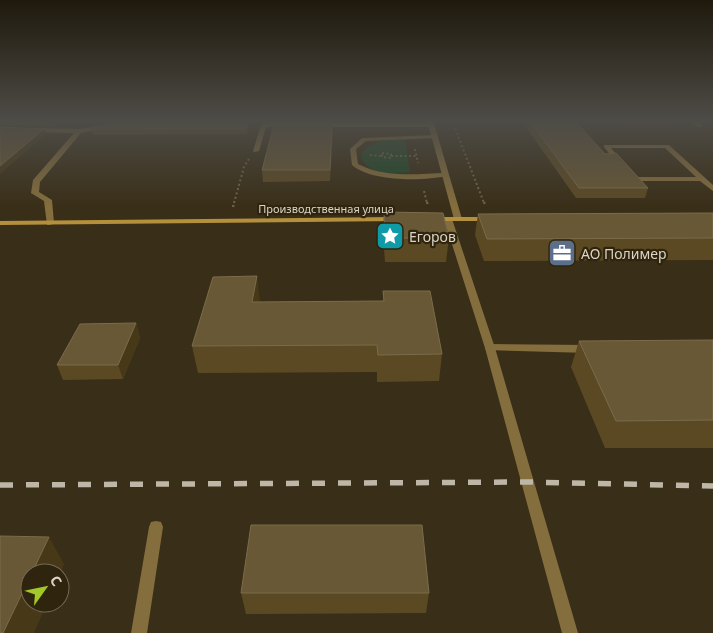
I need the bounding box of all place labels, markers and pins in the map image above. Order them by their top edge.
place icon: Егоров [375,221,405,251]
place label: Егоров [409,227,456,246]
office icon: АО Полимер [547,238,577,268]
place label: АО Полимер [581,244,666,263]

